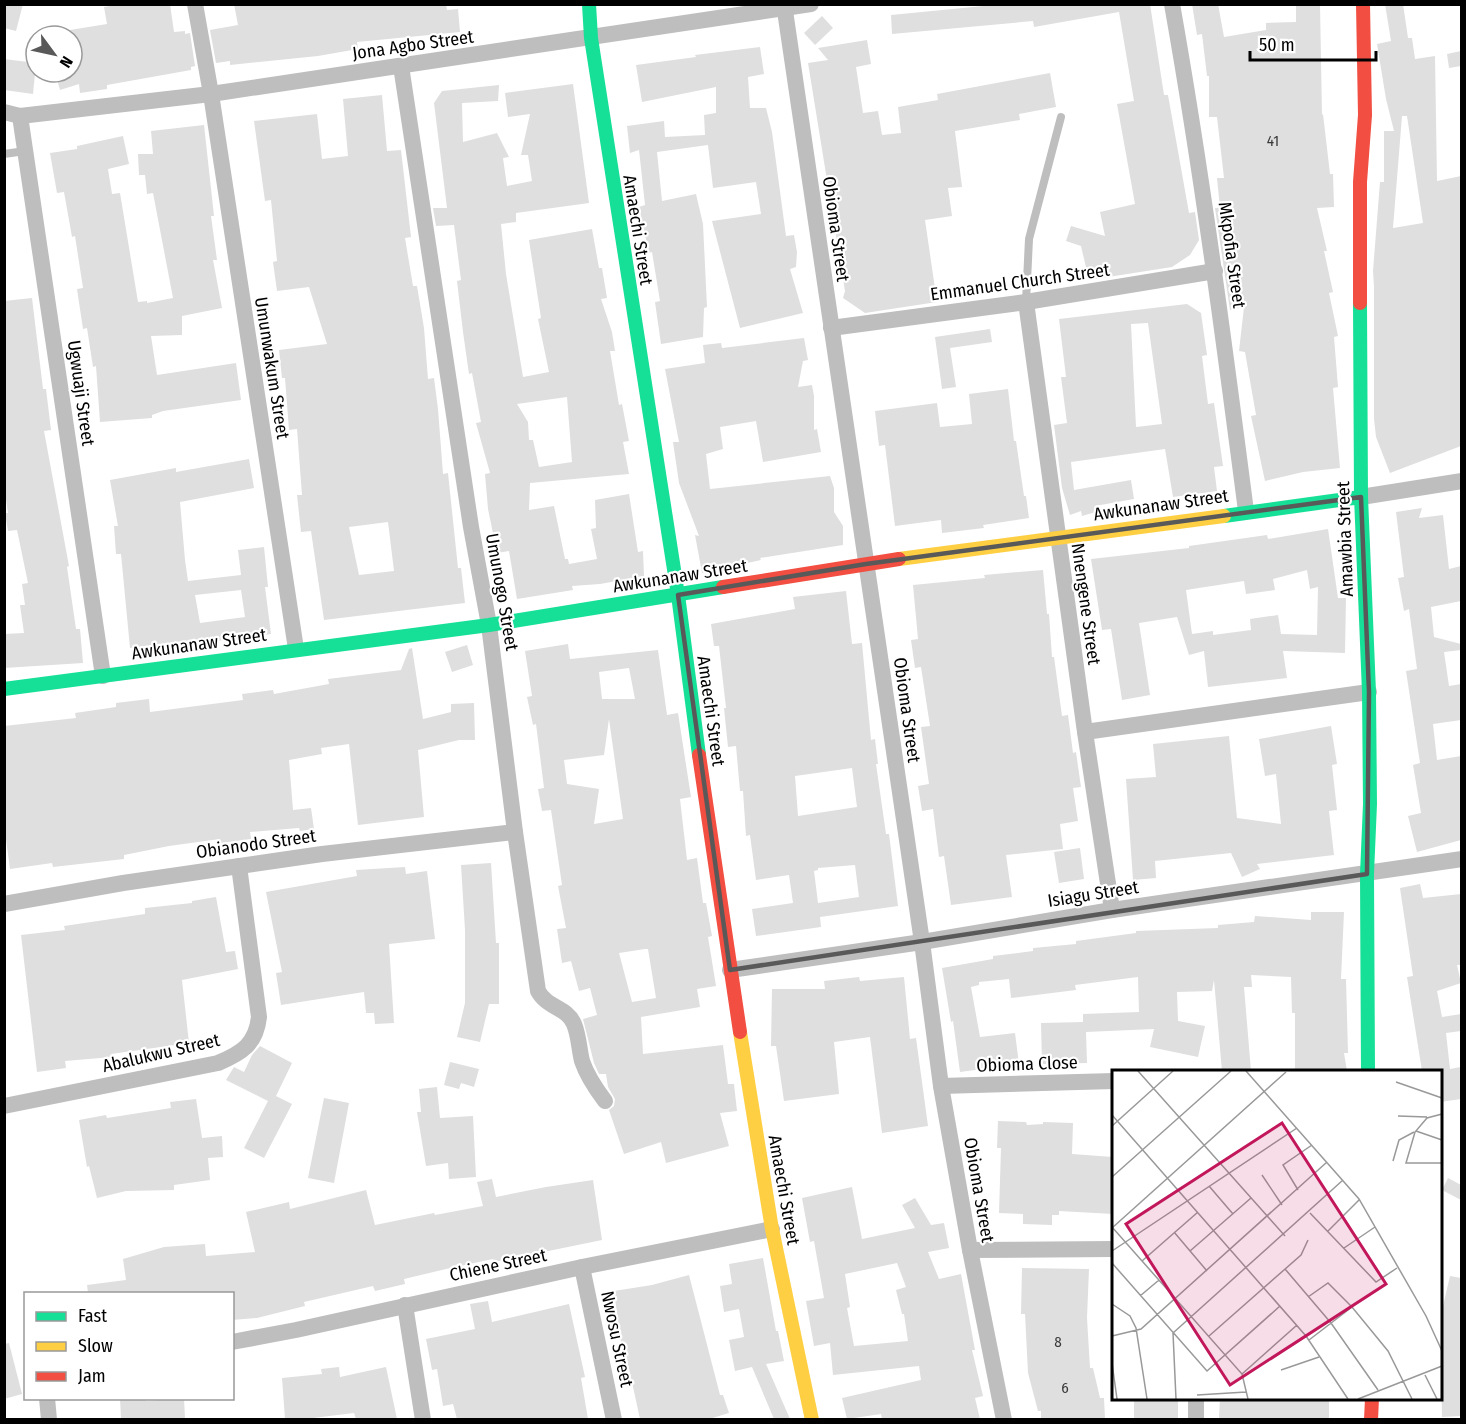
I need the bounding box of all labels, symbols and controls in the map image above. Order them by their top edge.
north arrow [24,24,84,84]
scale bar [1250,24,1376,62]
street label: Jona Agbo Street [351,26,475,64]
text: 50 m [1259,34,1295,56]
text: N [56,53,77,71]
house number: 41 [1267,132,1279,150]
street label: Amaechi Street [618,173,658,287]
street label: Obioma Street [818,175,854,283]
street label: Mkpofia Street [1214,201,1250,310]
street label: Emmanuel Church Street [929,259,1111,305]
street label: Umunwakum Street [250,295,294,441]
street label: Ugwuaji Street [63,339,99,447]
street label: Amawbia Street [1332,481,1358,597]
street label: Awkunanaw Street [1092,485,1230,525]
street label: Umunogo Street [481,532,523,653]
street label: Nnengene Street [1067,542,1105,666]
street label: Awkunanaw Street [611,555,749,597]
street label: Awkunanaw Street [130,624,268,664]
street label: Amaechi Street [692,654,730,768]
street label: Obioma Street [889,656,925,764]
street label: Obianodo Street [195,825,317,863]
street label: Isiagu Street [1046,876,1140,912]
street label: Abalukwu Street [100,1029,222,1077]
street label: Obioma Close [976,1051,1078,1077]
inset map [1112,1070,1442,1400]
street label: Amaechi Street [764,1133,805,1247]
street label: Obioma Street [959,1136,999,1244]
street label: Chiene Street [447,1244,549,1286]
street label: Nwosu Street [596,1289,638,1389]
legend [24,1292,234,1400]
text: Fast [78,1305,107,1327]
house number: 8 [1054,1333,1062,1351]
text: Slow [78,1335,113,1357]
text: Jam [78,1365,106,1387]
house number: 6 [1061,1379,1069,1397]

